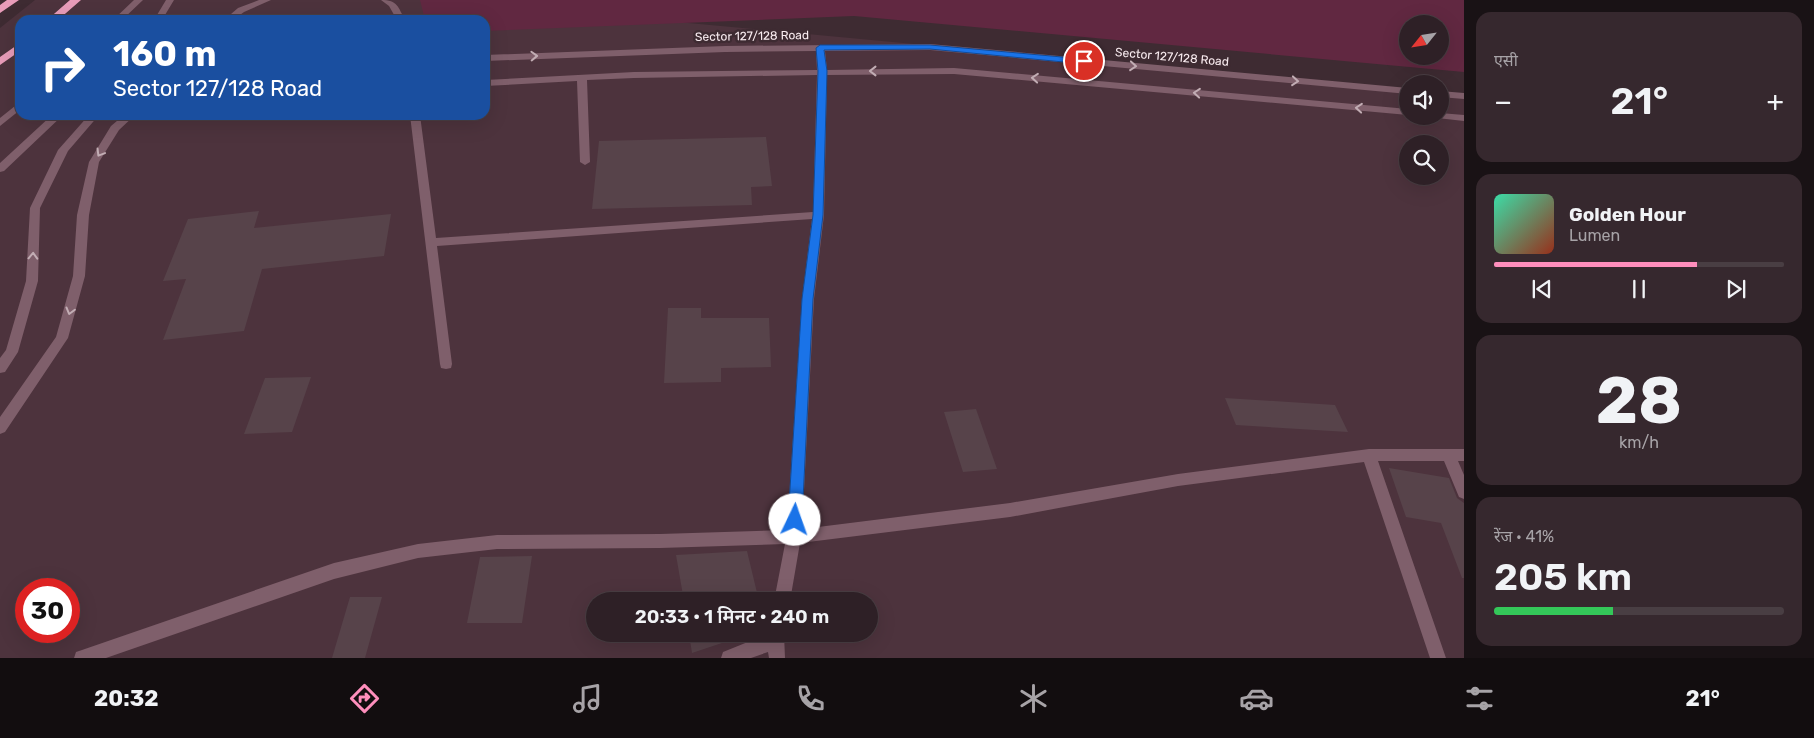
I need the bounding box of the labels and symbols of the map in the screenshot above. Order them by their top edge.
north arrow [1399,15,1449,65]
street label: Sector 127/128 Road [695,28,809,44]
pin [1063,40,1105,82]
street label: Sector 127/128 Road [1115,45,1229,69]
one-way arrow [530,51,538,62]
one-way arrow [1129,60,1137,71]
one-way arrow [869,66,876,76]
one-way arrow [1031,73,1039,84]
one-way arrow [1291,75,1299,86]
one-way arrow [1193,88,1201,99]
one-way arrow [1355,103,1363,114]
one-way arrow [97,147,107,156]
one-way arrow [28,252,39,260]
one-way arrow [65,306,76,315]
position arrow [768,493,820,545]
speed limit sign: 30 [15,578,80,643]

